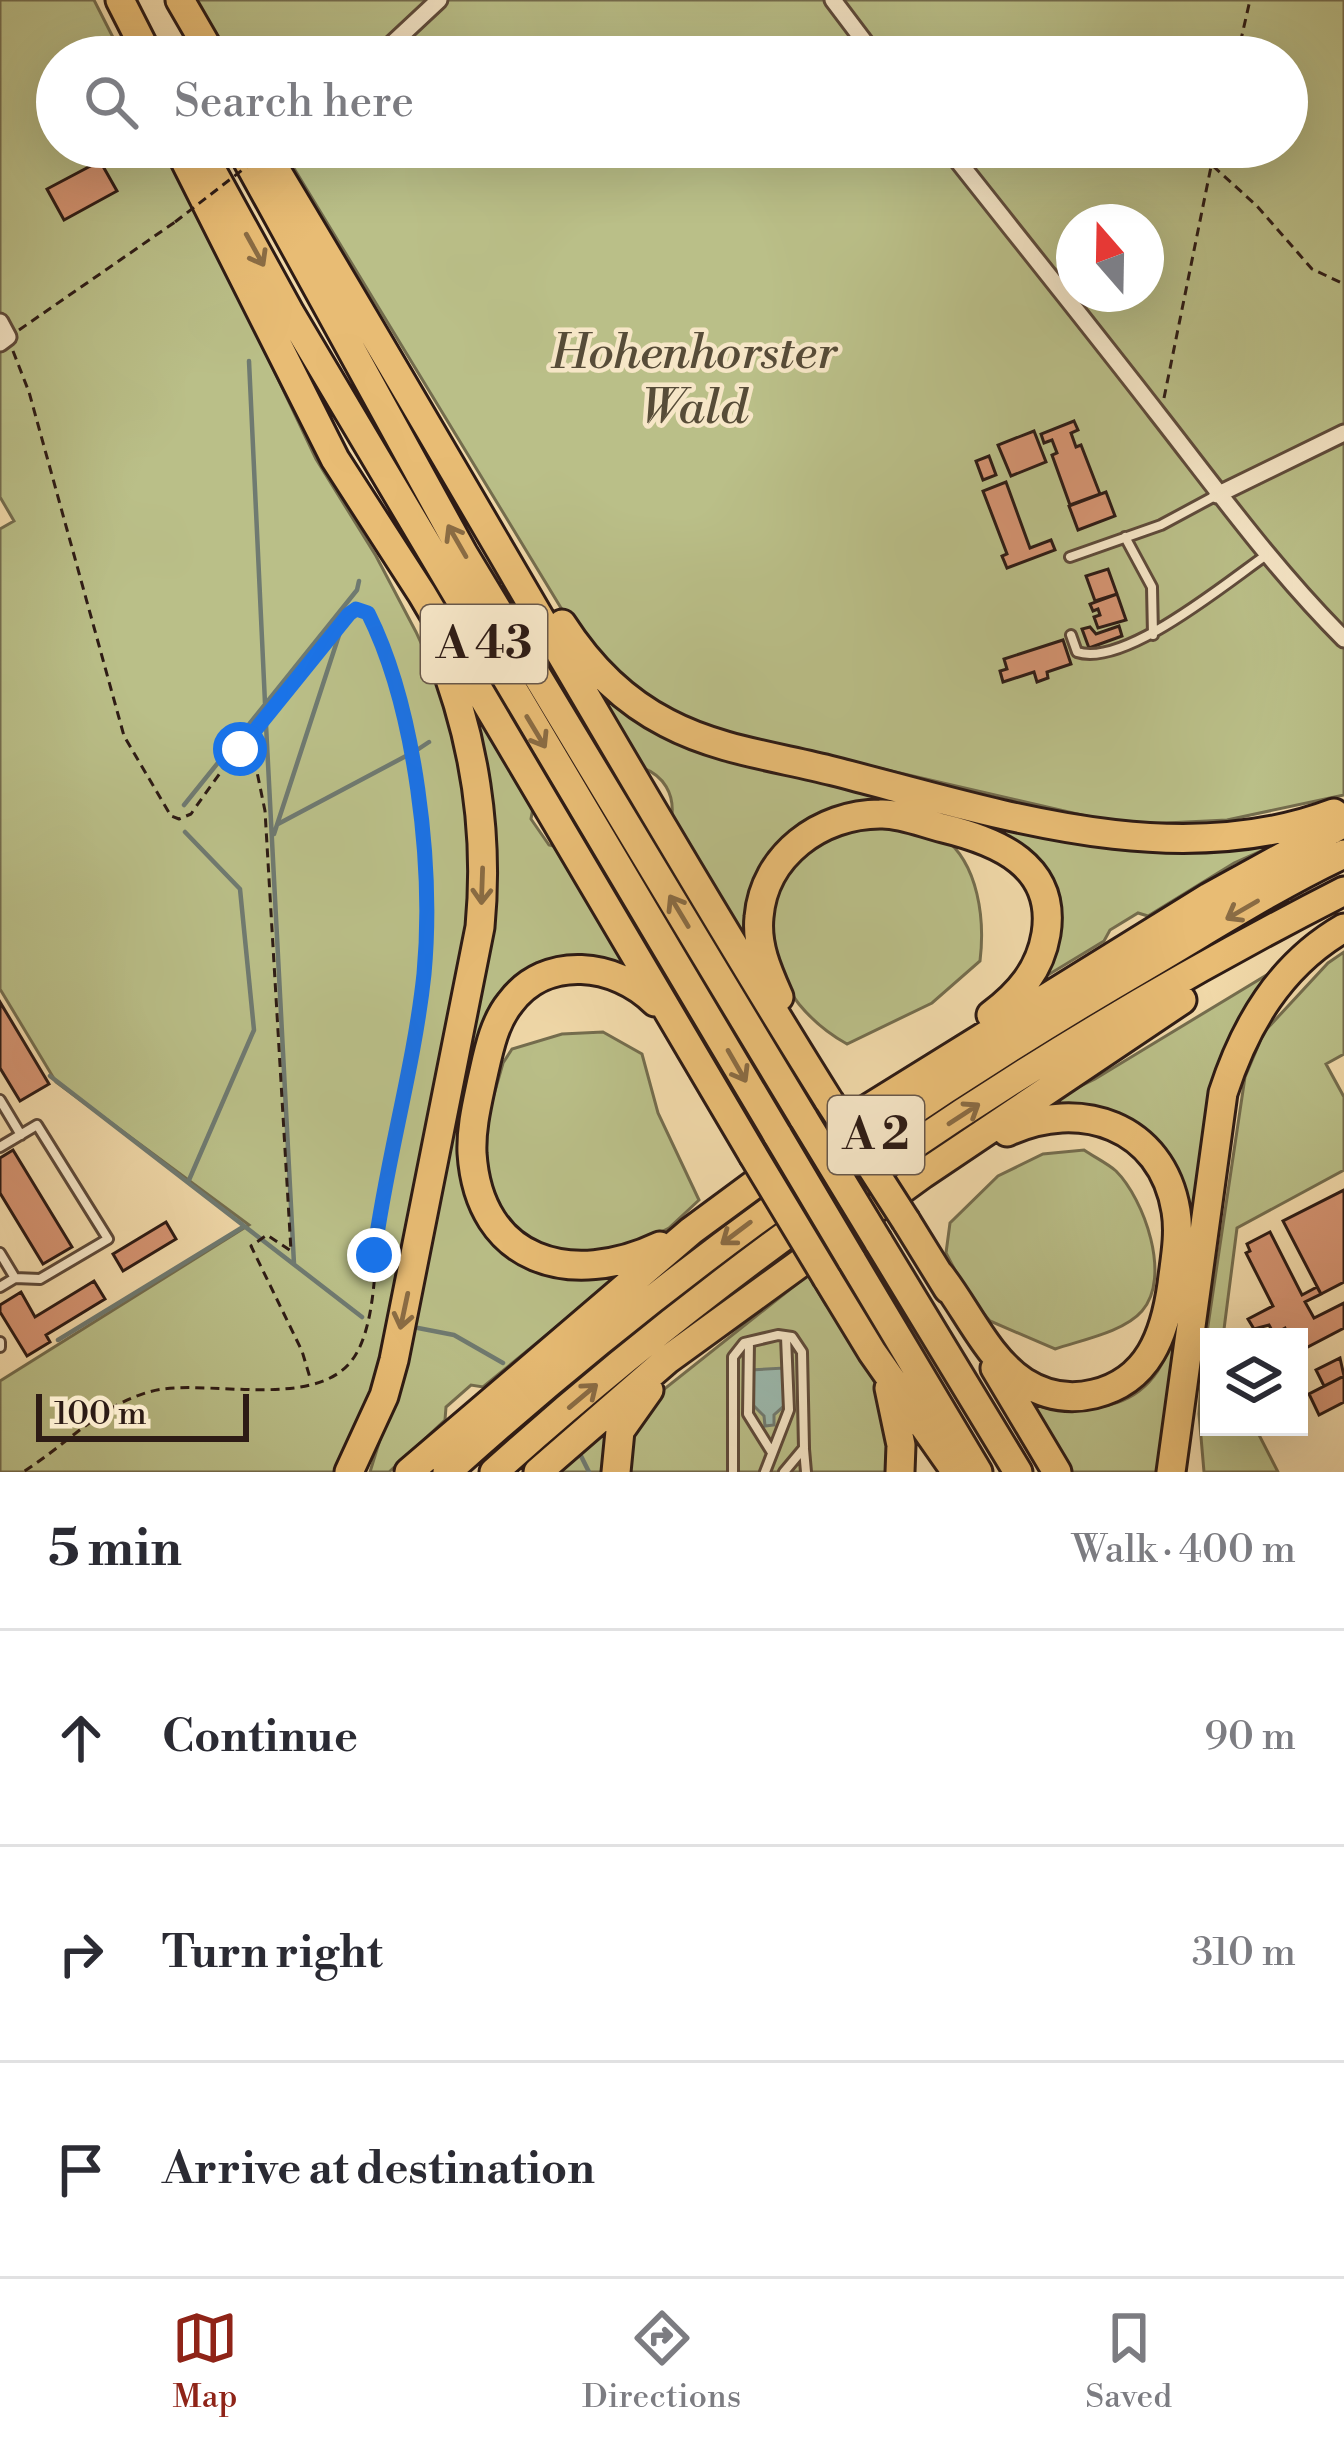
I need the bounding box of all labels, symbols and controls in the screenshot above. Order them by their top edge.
search box [36,36,1308,168]
icon: search [78,69,144,135]
text: Search here [174,74,414,131]
north arrow [1056,204,1164,312]
one-way arrow [244,231,267,266]
park label: Hohenhorster Wald [550,324,839,439]
one-way arrow [444,524,468,559]
road number: A 43 [421,605,547,683]
one-way arrow [524,714,548,748]
route start [213,722,267,776]
one-way arrow [471,866,494,905]
one-way arrow [667,895,691,929]
one-way arrow [1225,899,1260,923]
one-way arrow [725,1048,749,1083]
road number: A 2 [828,1096,924,1174]
one-way arrow [946,1102,980,1127]
one-way arrow [721,1219,753,1246]
route end [347,1228,401,1282]
one-way arrow [392,1290,414,1329]
map controls [1200,1328,1308,1436]
button: layers [1200,1328,1308,1436]
one-way arrow [567,1382,598,1410]
scale bar [36,1388,249,1441]
text: 100 m [54,1394,147,1435]
text: 5 min [48,1518,182,1582]
text: Walk · 400 m [1072,1526,1296,1575]
icon: ahead [48,1705,114,1771]
text: Continue [162,1709,358,1766]
text: 90 m [1204,1713,1296,1762]
icon: right [48,1921,114,1987]
text: Turn right [162,1925,383,1982]
text: 310 m [1192,1929,1296,1978]
icon: arrive [48,2137,114,2203]
text: Arrive at destination [162,2141,595,2198]
tab: Map [172,2305,238,2418]
tab: Directions [582,2305,741,2418]
tab: Saved [1085,2305,1172,2418]

